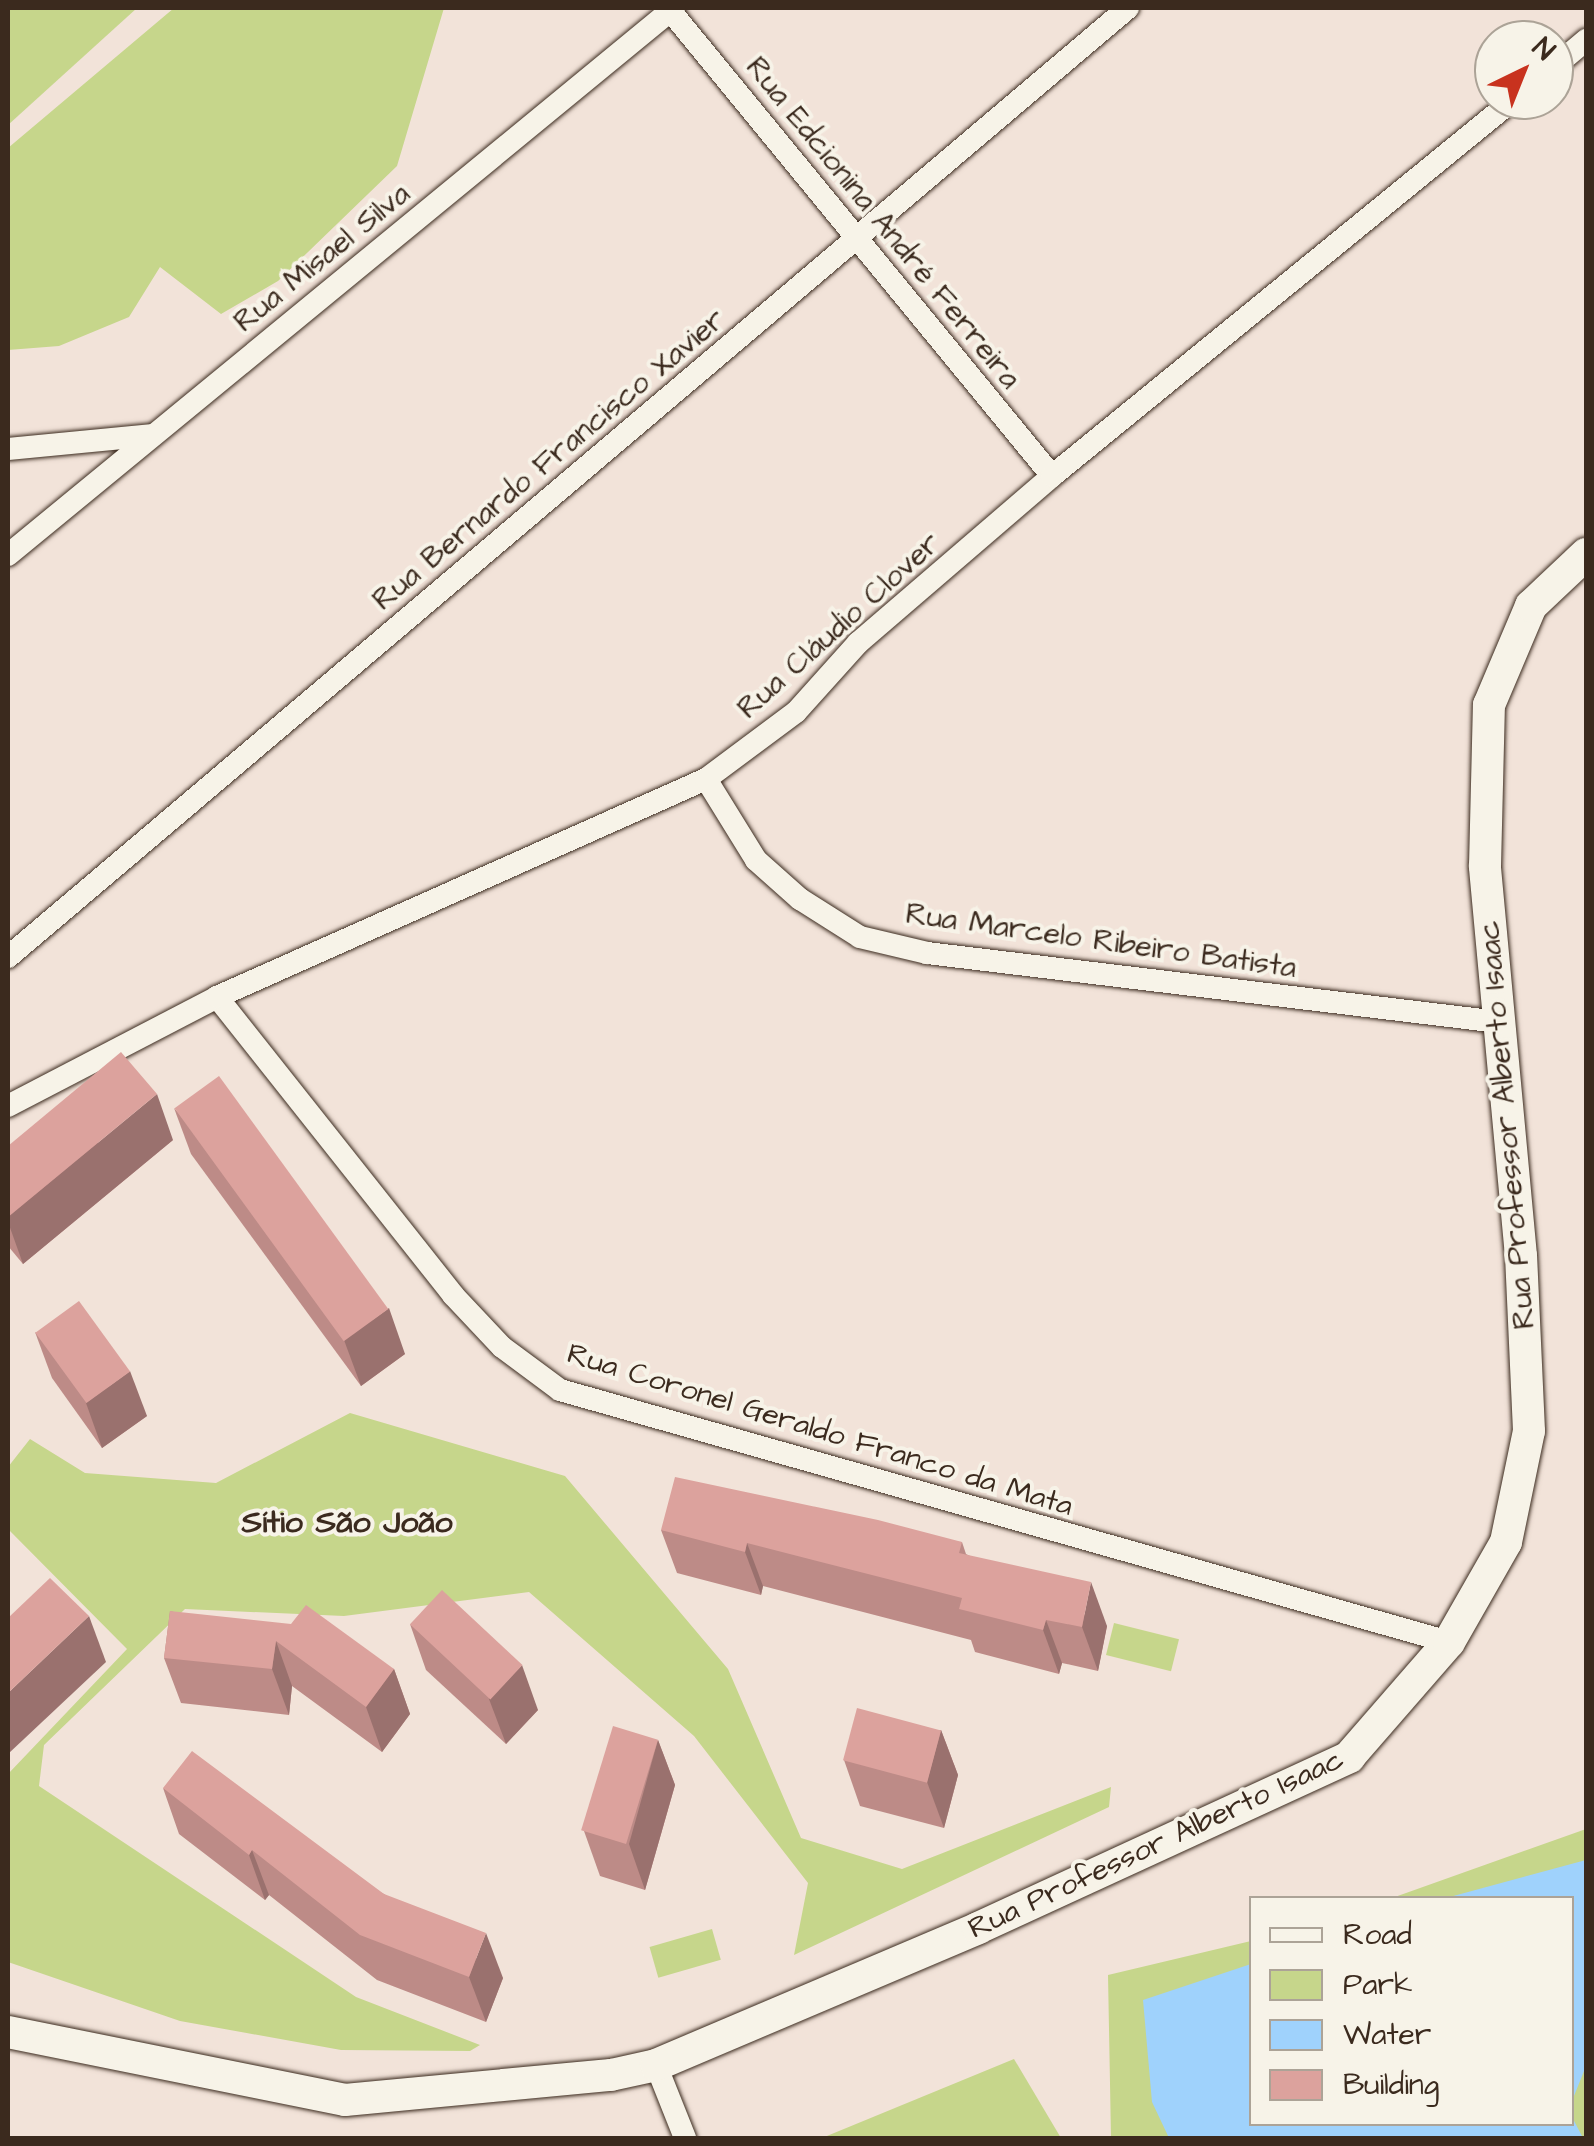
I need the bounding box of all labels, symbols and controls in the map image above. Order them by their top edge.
north arrow [1474,20,1574,120]
text: N [1524,29,1563,69]
street label: Rua Edcionina André Ferreira [738,50,1028,396]
street label: Rua Misael Silva [227,176,417,340]
street label: Rua Bernardo Francisco Xavier [365,302,733,618]
street label: Rua Cláudio Clover [730,526,948,726]
street label: Rua Marcelo Ribeiro Batista [903,896,1299,986]
street label: Rua Professor Alberto Isaac [1471,919,1543,1331]
street label: Rua Coronel Geraldo Franco da Mata [563,1336,1077,1524]
district label: Sítio São João [242,1504,452,1542]
street label: Rua Professor Alberto Isaac [963,1741,1349,1947]
legend [1249,1896,1574,2126]
text: Road [1343,1914,1412,1956]
text: Park [1343,1964,1412,2006]
text: Water [1343,2014,1431,2056]
text: Building [1343,2064,1439,2106]

